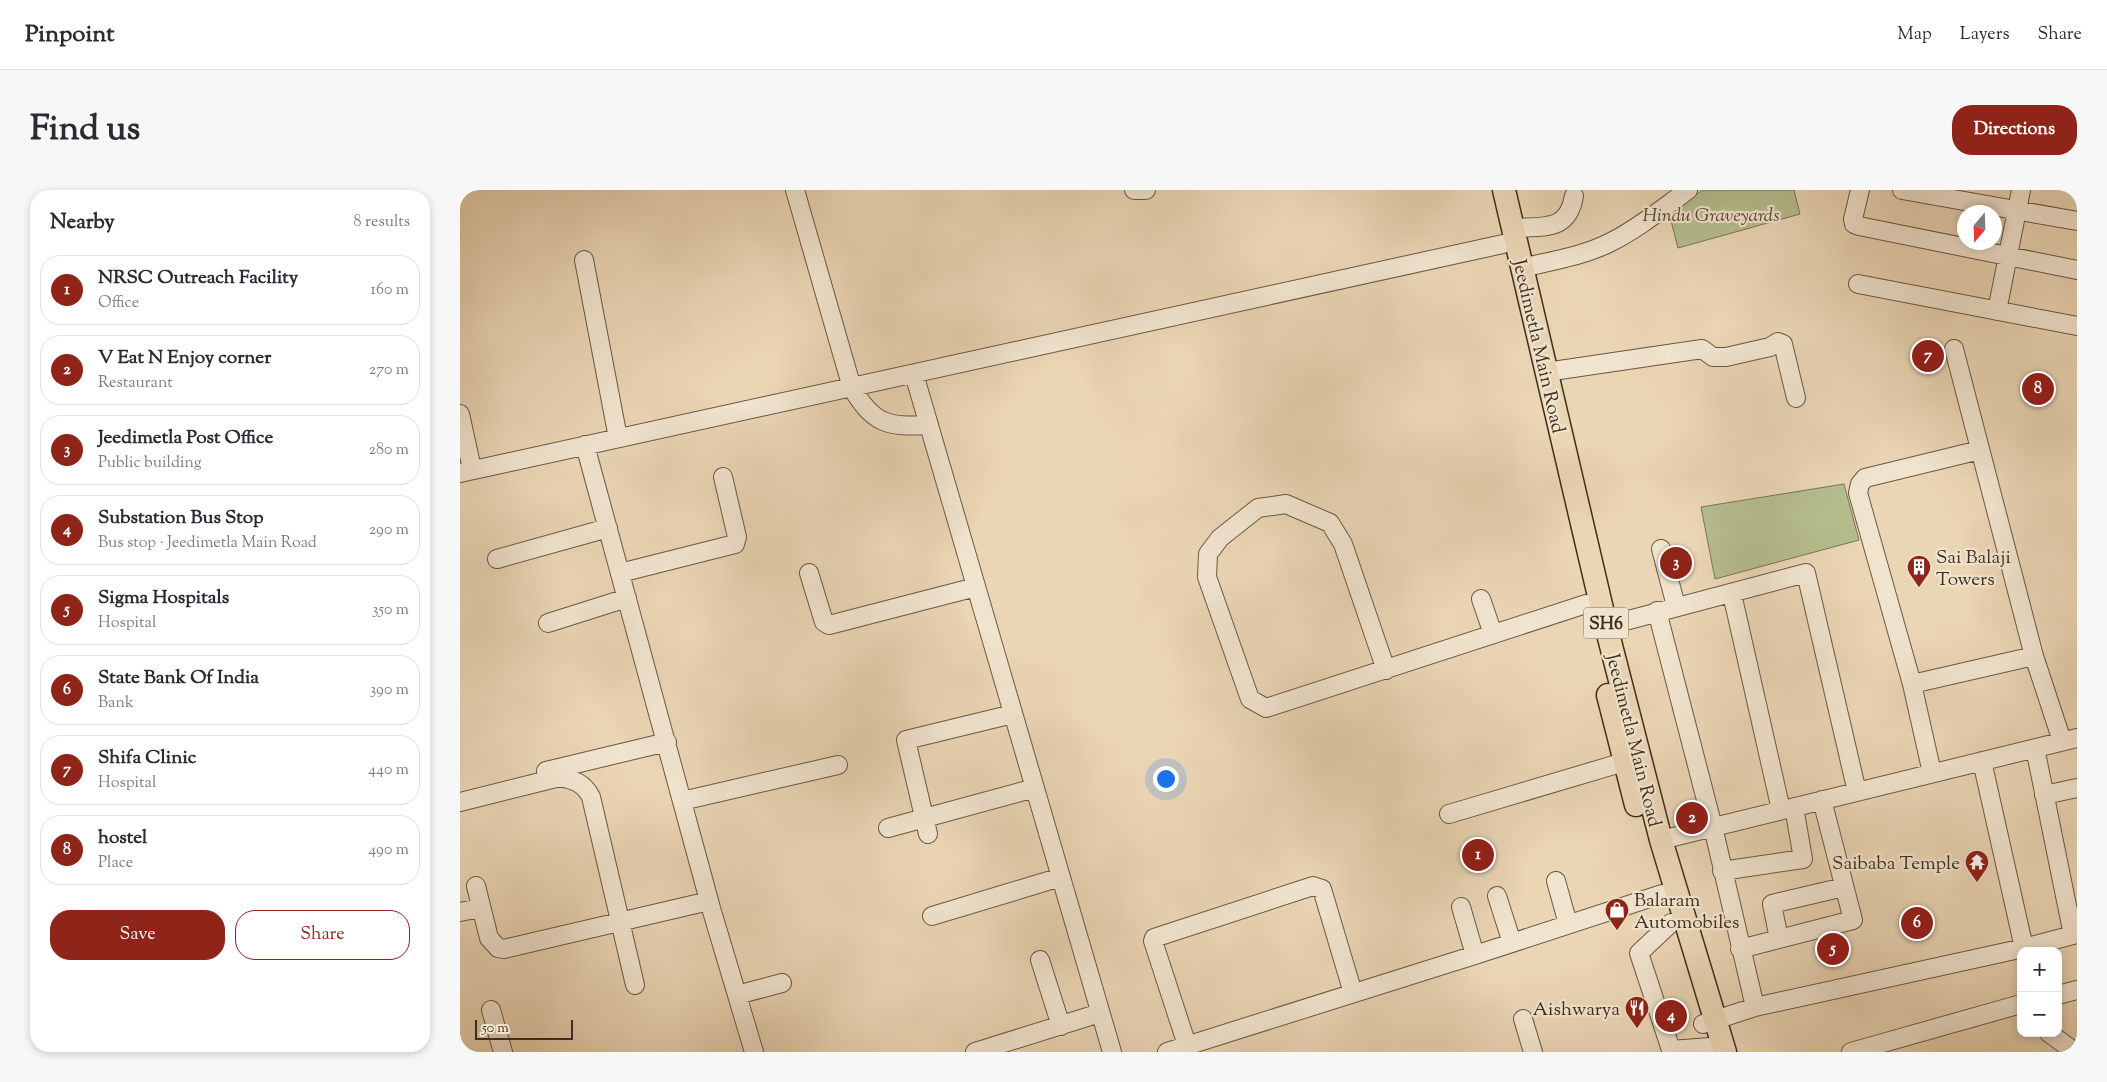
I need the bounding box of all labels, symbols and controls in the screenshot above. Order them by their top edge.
text: Pinpoint [25,18,114,52]
text: Map [1897,22,1932,48]
text: Layers [1960,22,2010,48]
text: Share [2038,22,2082,48]
text: Find us [30,105,140,156]
button: Directions [1952,105,2077,155]
park label: Hindu Graveyards [1642,203,1780,230]
north arrow [1957,205,2002,250]
text: Nearby [50,208,115,238]
text: 8 results [354,211,410,234]
street label: Jeedimetla Main Road [1504,256,1571,436]
text: NRSC Outreach Facility [98,265,298,292]
text: 1 [64,279,70,302]
text: 160 m [371,279,409,302]
text: Office [98,292,139,315]
pin: 7 [1912,337,1944,375]
text: V Eat N Enjoy corner [98,345,271,372]
text: 2 [63,359,71,382]
text: 270 m [369,359,409,382]
pin: 8 [2022,370,2054,408]
text: Restaurant [98,372,173,395]
text: Jeedimetla Post Office [98,425,273,452]
text: 3 [64,439,70,462]
text: 280 m [368,439,409,462]
text: Public building [98,452,202,475]
text: Substation Bus Stop [98,505,263,532]
text: 4 [63,519,71,542]
text: 290 m [369,519,409,542]
text: Bus stop · Jeedimetla Main Road [98,532,317,555]
pin: 3 [1660,544,1692,582]
place label: Sai Balaji Towers [1936,545,2011,594]
building icon: Sai Balaji Towers [1906,554,1932,588]
text: Sigma Hospitals [98,585,229,612]
text: 5 [64,599,70,622]
text: 350 m [372,599,409,622]
road number: SH6 [1584,608,1628,638]
text: Hospital [98,612,156,635]
street label: Jeedimetla Main Road [1598,650,1667,830]
text: State Bank Of India [98,665,259,692]
text: 6 [63,679,71,702]
text: 390 m [370,679,409,702]
text: Bank [98,692,134,715]
text: Shifa Clinic [98,745,196,772]
text: 7 [63,759,71,782]
text: 440 m [368,759,409,782]
your location [1153,766,1179,792]
text: Hospital [98,772,156,795]
pin: 2 [1676,799,1708,837]
text: hostel [98,825,147,852]
pin: 1 [1462,836,1494,874]
text: 8 [63,839,71,862]
text: 490 m [368,839,409,862]
temple icon: Saibaba Temple [1964,849,1990,883]
place label: Saibaba Temple [1832,851,1960,878]
text: Place [98,852,133,875]
place label: Balaram Automobiles [1634,888,1740,937]
shop icon: Balaram Automobiles [1604,897,1630,931]
pin: 6 [1901,904,1933,942]
button: Save [50,910,225,960]
button: Share [235,910,410,960]
pin: 5 [1817,930,1849,968]
map controls [2017,947,2062,1037]
button: + [2017,947,2062,992]
button: − [2017,992,2062,1037]
restaurant icon: Aishwarya [1624,995,1650,1029]
place label: Aishwarya [1533,997,1620,1024]
pin: 4 [1655,997,1687,1035]
scale bar [475,1017,572,1040]
text: 50 m [482,1019,509,1039]

